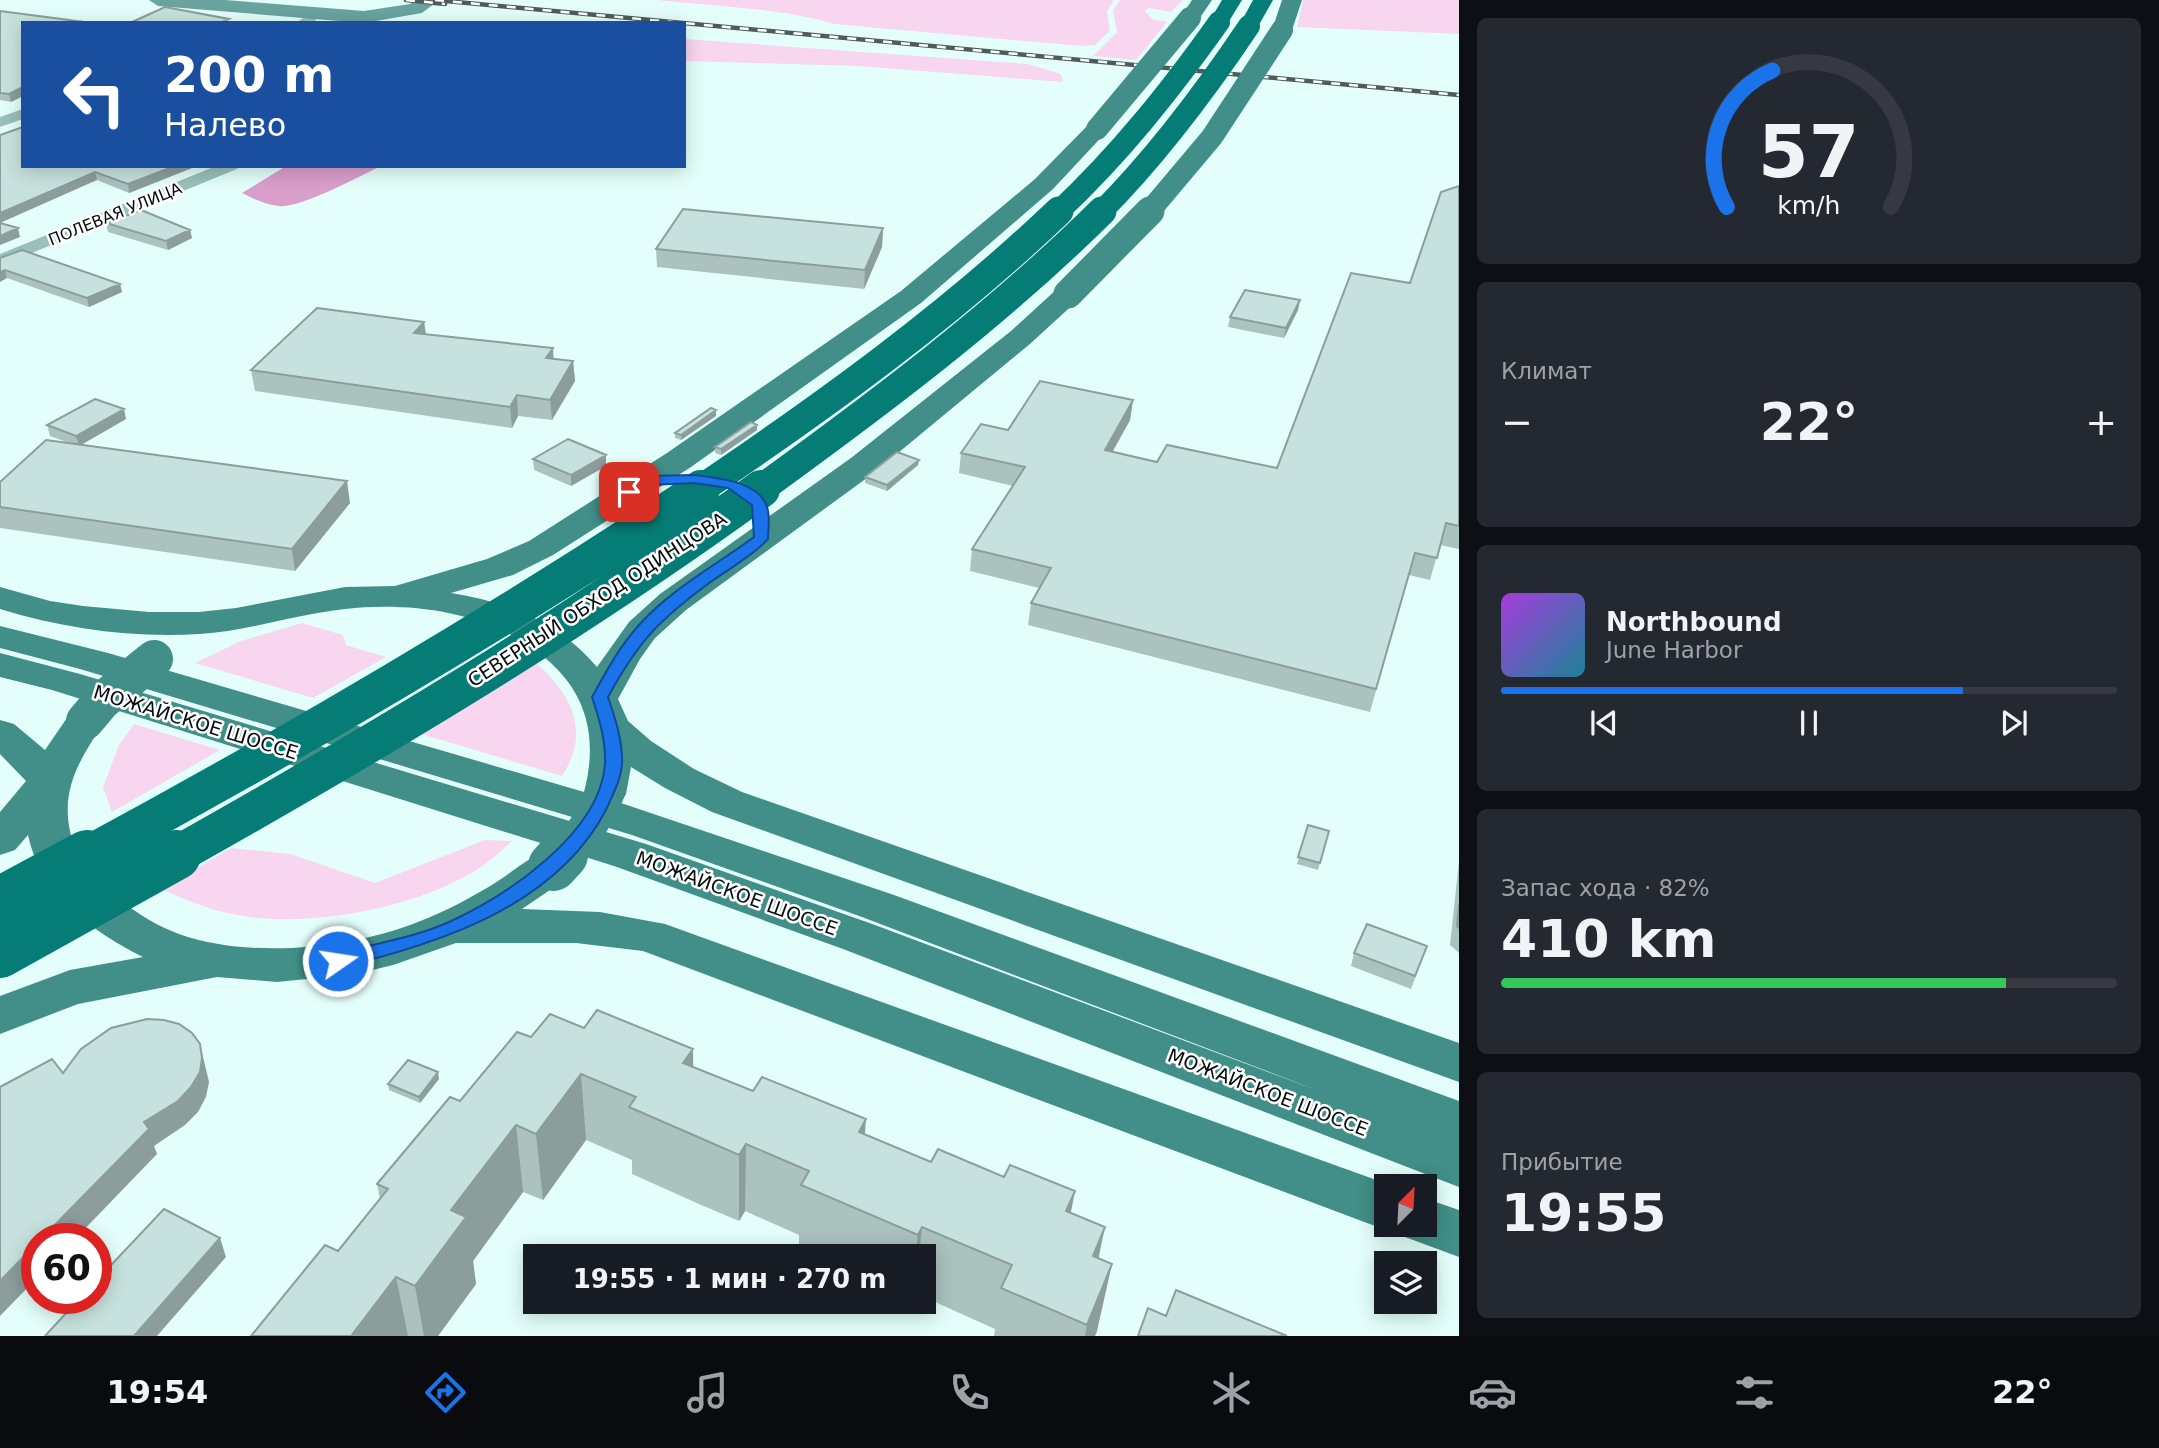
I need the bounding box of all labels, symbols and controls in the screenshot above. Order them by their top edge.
text: 200 m [164,47,334,104]
icon: left [49,49,140,140]
text: Налево [164,106,286,144]
text: 57 [1758,109,1860,194]
street label: ПОЛЕВАЯ УЛИЦА [46,179,184,249]
text: km/h [1777,191,1841,220]
text: Климат [1501,358,1592,384]
text: 22° [1760,392,1858,452]
text: − [1501,400,1533,444]
text: + [2085,400,2117,444]
pin [599,462,659,522]
icon: arrive [610,473,648,511]
street label: СЕВЕРНЫЙ ОБХОД ОДИНЦОВА [464,507,730,691]
text: Northbound [1606,607,1782,637]
text: June Harbor [1606,637,1742,663]
street label: МОЖАЙСКОЕ ШОССЕ [91,680,301,764]
icon: previous [1585,704,1623,742]
icon: pause [1790,704,1828,742]
icon: next [1995,704,2033,742]
street label: МОЖАЙСКОЕ ШОССЕ [633,846,841,940]
text: Запас хода · 82% [1501,875,1710,901]
text: 410 km [1501,909,1716,969]
position arrow [301,924,375,998]
street label: МОЖАЙСКОЕ ШОССЕ [1165,1044,1371,1140]
text: Прибытие [1501,1149,1623,1175]
north arrow [1374,1174,1437,1237]
map controls [1374,1174,1437,1314]
text: 19:55 [1501,1183,1667,1243]
speed limit sign: 60 [21,1223,112,1314]
button: layers [1374,1251,1437,1314]
text: 19:55 · 1 мин · 270 m [573,1264,886,1294]
icon: directions [421,1368,470,1417]
icon: music [683,1368,732,1417]
icon: phone [945,1368,994,1417]
icon: climate [1207,1368,1256,1417]
icon: car [1468,1368,1517,1417]
icon: filters [1730,1368,1779,1417]
text: 19:54 [106,1373,208,1411]
text: 22° [1992,1373,2052,1411]

